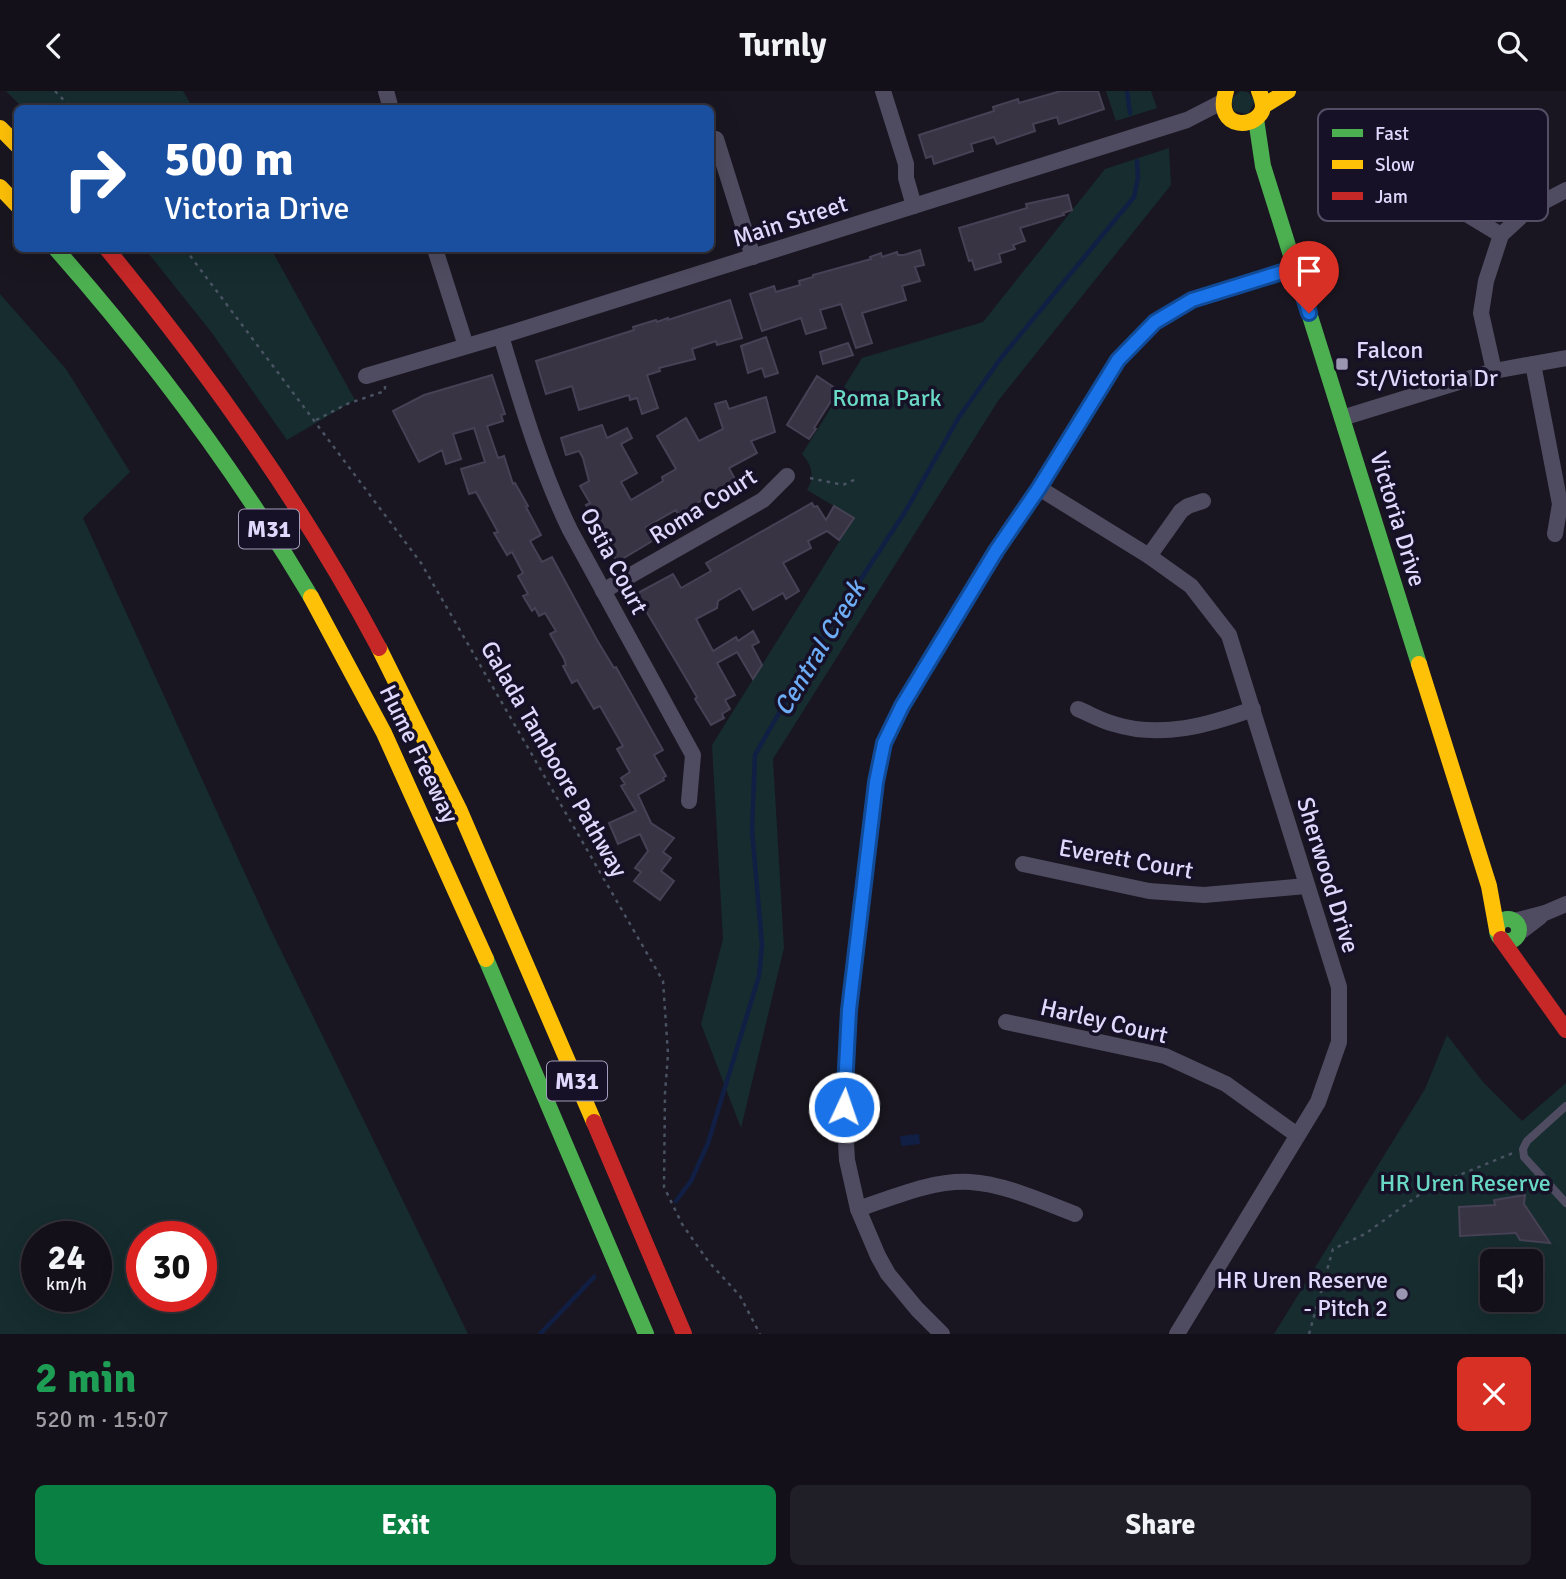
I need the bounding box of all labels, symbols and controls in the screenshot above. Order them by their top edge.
text: Turnly [740,26,826,65]
icon: back [35,27,73,65]
icon: search [1493,27,1531,65]
legend [1318,109,1548,221]
text: Fast [1375,122,1409,146]
text: 500 m [164,129,294,189]
icon: right [49,133,140,224]
text: Slow [1375,153,1415,177]
text: Jam [1375,185,1408,209]
street label: Main Street [729,188,851,254]
text: Victoria Drive [164,189,350,228]
pin [1279,241,1339,313]
icon: arrive [1290,252,1328,290]
place label: Falcon St/Victoria Dr [1356,335,1498,393]
marker: Falcon St/Victoria Dr [1334,356,1350,372]
park label: Roma Park [832,383,942,413]
street label: Victoria Drive [1363,448,1433,590]
street label: Roma Court [644,461,762,551]
street label: Ostia Court [573,503,655,619]
road number: M31 [239,509,299,549]
water label: Central Creek [767,574,874,722]
street label: Galada Tamboore Pathway [474,636,634,882]
street label: Hume Freeway [373,680,465,828]
street label: Sherwood Drive [1290,793,1366,957]
street label: Everett Court [1056,832,1196,886]
street label: Harley Court [1037,992,1171,1050]
road number: M31 [547,1061,607,1100]
position arrow [807,1070,881,1144]
park label: HR Uren Reserve [1379,1168,1551,1198]
speed limit sign: 30 [126,1221,217,1312]
text: 24 [48,1236,85,1279]
map controls [1480,1249,1543,1312]
button: sound [1480,1249,1543,1312]
place label: HR Uren Reserve - Pitch 2 [1217,1265,1388,1323]
text: km/h [46,1273,87,1295]
marker: HR Uren Reserve - Pitch 2 [1394,1286,1410,1302]
text: 2 min [35,1353,136,1404]
button: close [1457,1357,1531,1431]
text: 520 m · 15:07 [35,1405,169,1434]
button: Exit [35,1485,776,1565]
button: Share [790,1485,1531,1565]

